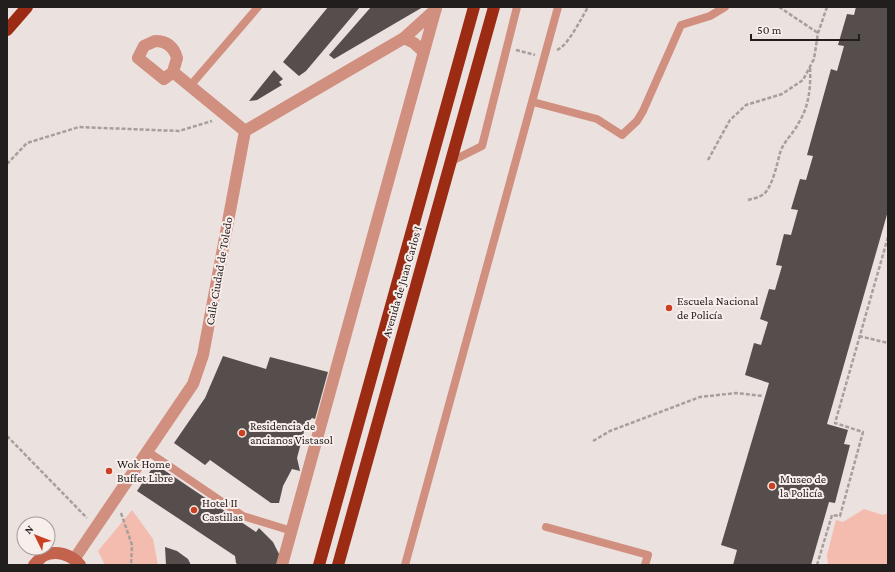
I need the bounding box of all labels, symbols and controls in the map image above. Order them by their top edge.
scale bar [751,16,859,42]
text: 50 m [757,23,782,37]
street label: Calle Ciudad de Toledo [203,216,235,326]
street label: Avenida de Juan Carlos I [379,224,425,339]
place label: Escuela Nacional de Policía [677,294,758,322]
marker: Escuela Nacional de Policía [664,303,674,313]
place label: Residencia de ancianos Vistasol [250,419,333,447]
marker: Residencia de ancianos Vistasol [237,428,247,438]
place label: Wok Home Buffet Libre [117,457,173,485]
marker: Wok Home Buffet Libre [104,466,114,476]
place label: Museo de la Policía [780,472,826,500]
marker: Museo de la Policía [767,481,777,491]
place label: Hotel II Castillas [202,496,243,524]
marker: Hotel II Castillas [189,505,199,515]
north arrow [16,516,56,556]
text: N [22,522,36,536]

